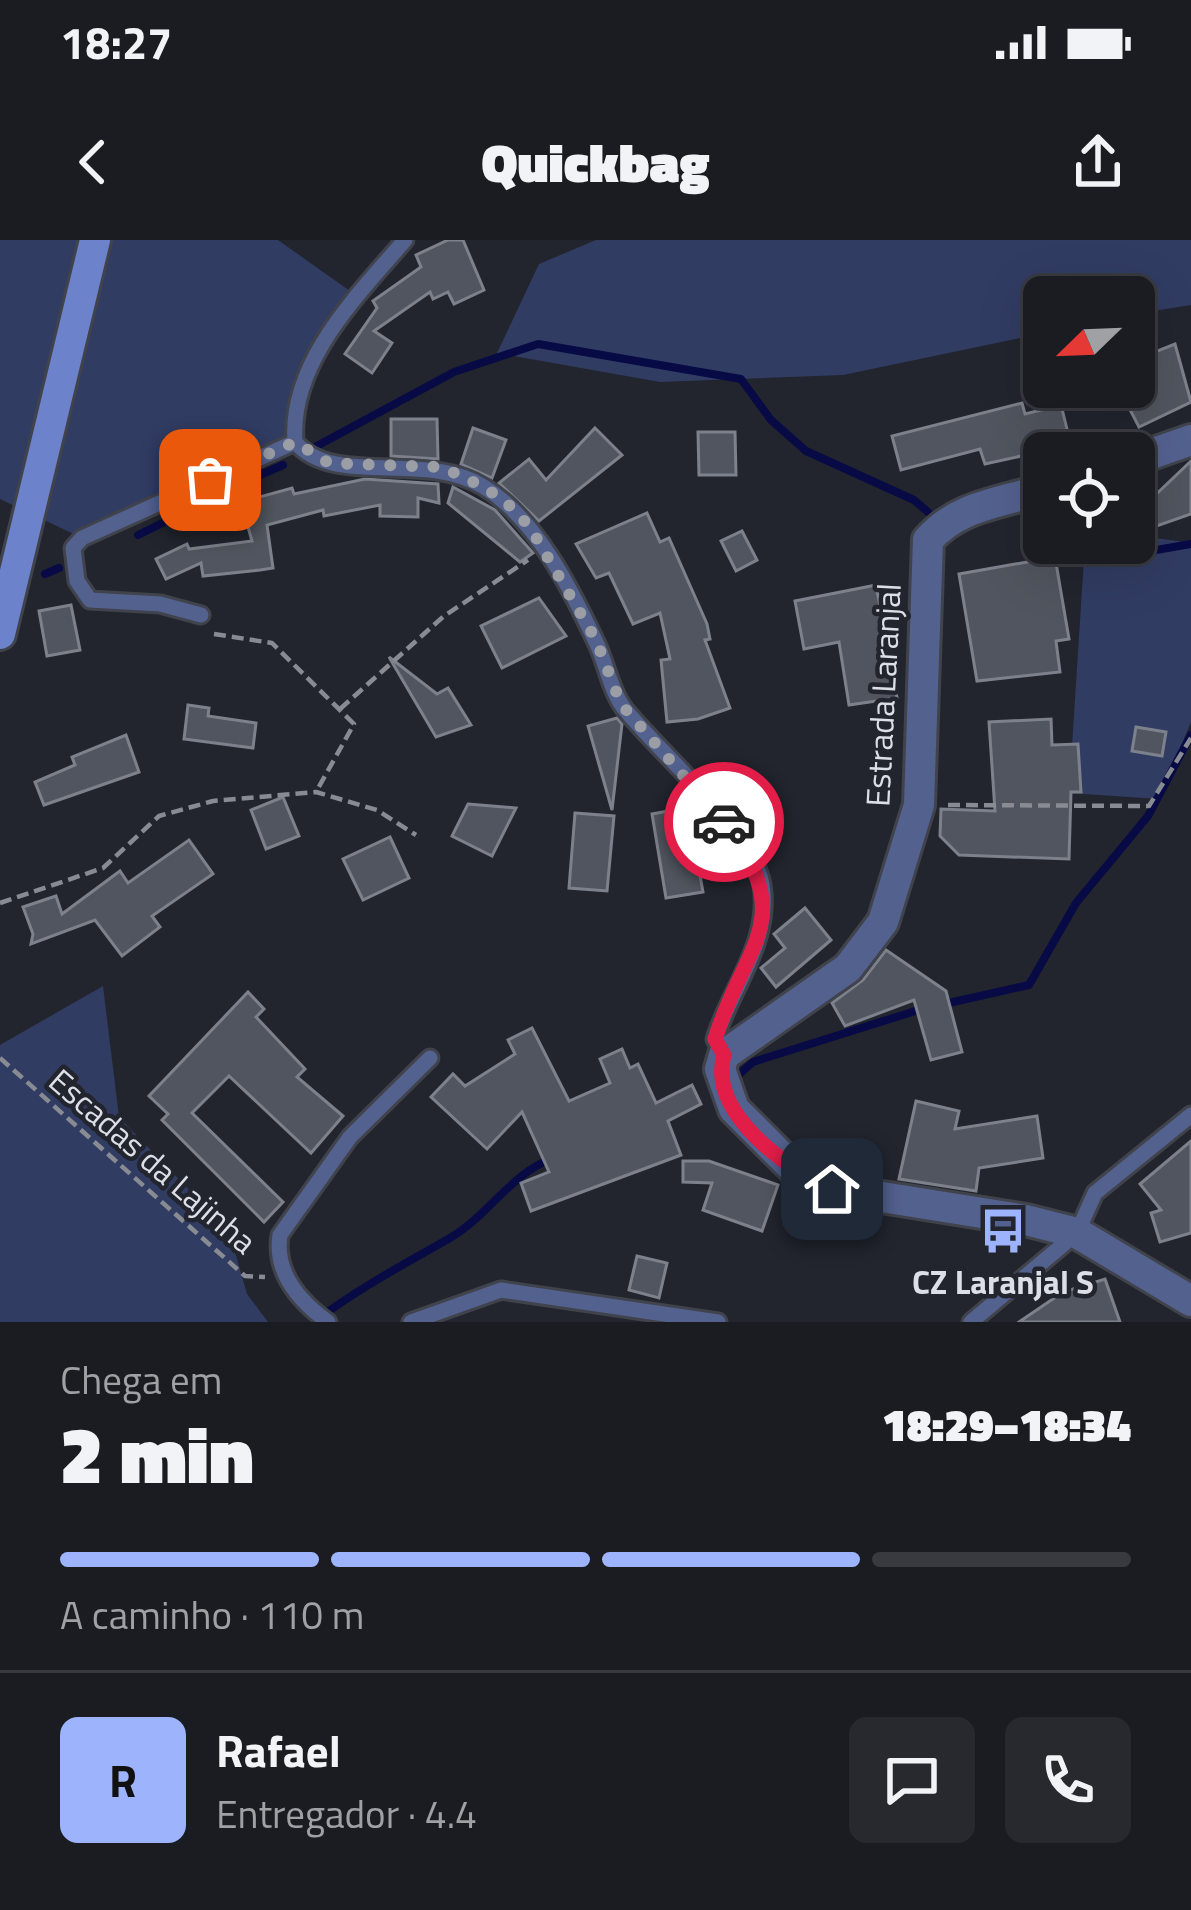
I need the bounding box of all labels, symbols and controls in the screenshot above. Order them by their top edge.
text: 18:27 [60,8,172,76]
text: Quickbag [481,121,710,203]
icon: back [60,129,126,195]
icon: share [1065,129,1131,195]
north arrow [1023,276,1155,408]
map controls [1023,276,1155,564]
pin [159,429,261,531]
button: locate [1023,432,1155,564]
icon: bag [177,447,243,513]
street label: Estrada Laranjal [852,582,914,808]
courier [664,762,784,882]
icon: car [691,789,757,855]
street label: Escadas da Lajinha [38,1056,268,1266]
pin [781,1138,883,1240]
icon: home [799,1156,865,1222]
bus stop icon: CZ Laranjal S [978,1206,1028,1256]
place label: CZ Laranjal S [912,1257,1094,1307]
text: Chega em [60,1350,222,1409]
text: 18:29–18:34 [882,1390,1131,1458]
text: 2 min [60,1395,254,1513]
text: A caminho · 110 m [60,1585,364,1644]
text: Rafael [216,1716,341,1784]
button: chat [849,1717,975,1843]
button: phone [1005,1717,1131,1843]
text: R [109,1746,137,1814]
text: Entregador · 4.4 [216,1784,477,1843]

